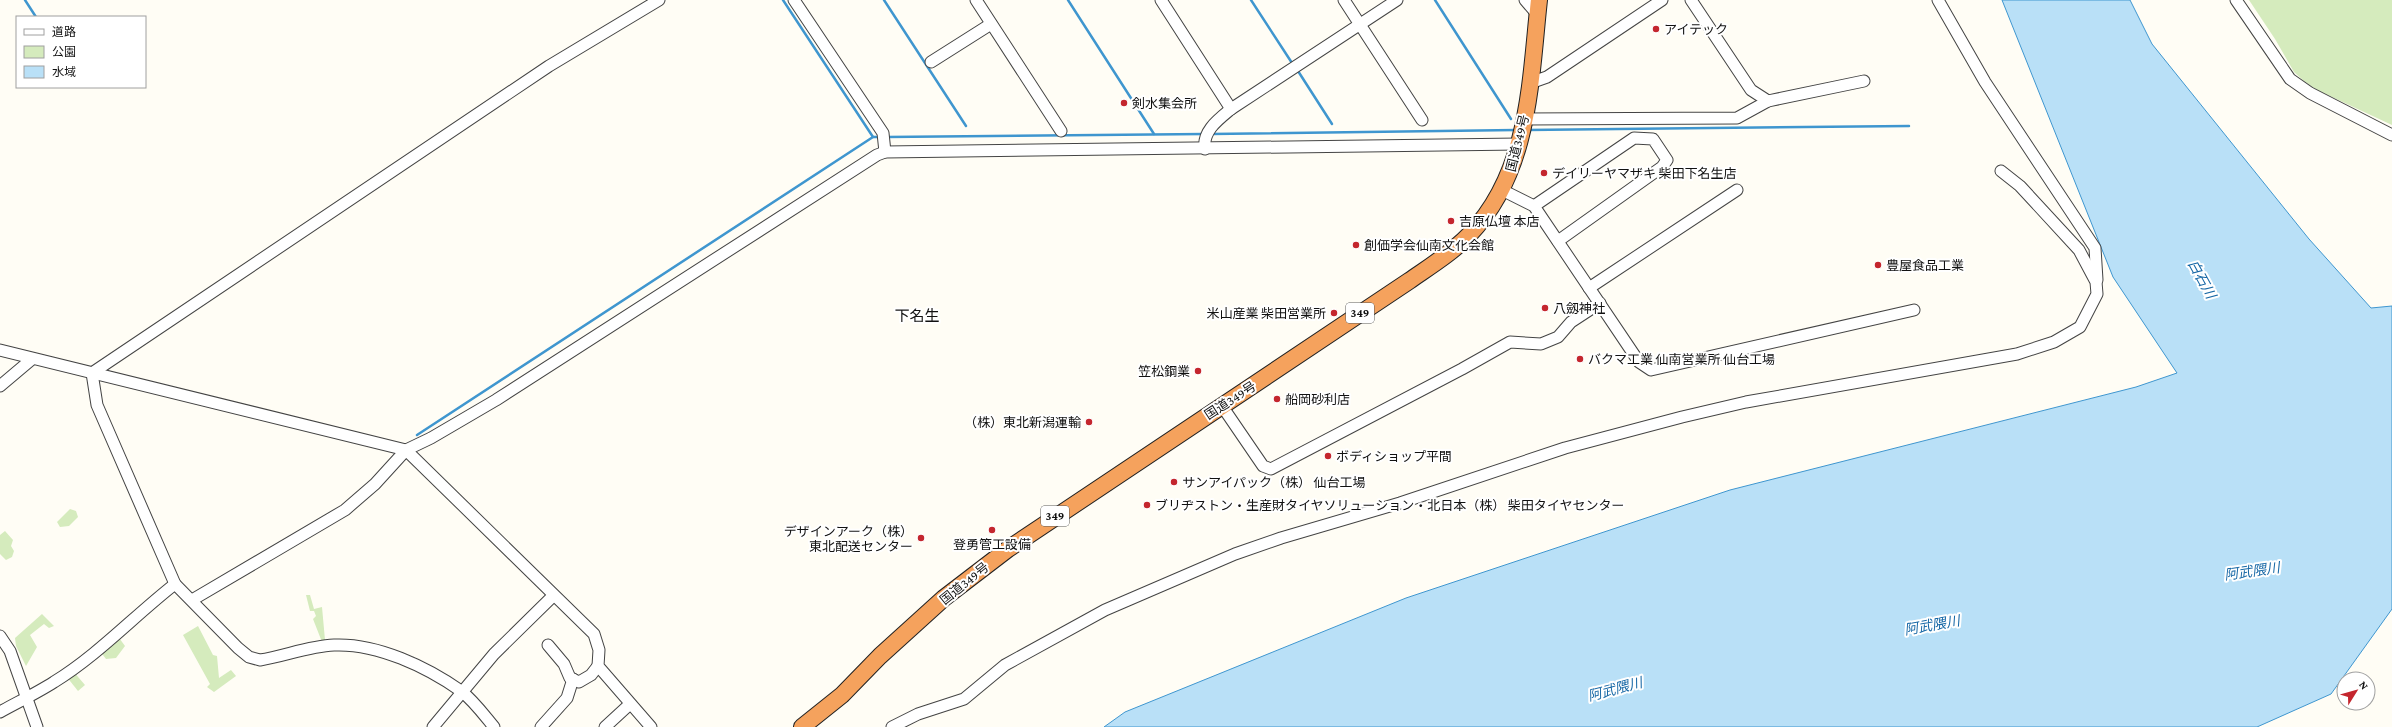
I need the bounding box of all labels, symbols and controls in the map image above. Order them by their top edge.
legend [16,16,146,88]
place label: アイテック [1664,22,1728,37]
marker: アイテック [1651,24,1661,34]
text: 道路 [52,25,76,39]
text: 公園 [52,45,76,59]
text: 水域 [52,65,76,79]
place label: 剣水集会所 [1132,96,1197,111]
marker: 剣水集会所 [1119,98,1129,108]
street label: 国道349号 [1503,113,1532,173]
place label: デイリーヤマザキ 柴田下名生店 [1552,166,1736,181]
marker: デイリーヤマザキ 柴田下名生店 [1539,168,1549,178]
place label: 吉原仏壇 本店 [1459,214,1539,229]
marker: 吉原仏壇 本店 [1446,216,1456,226]
place label: 創価学会仙南文化会館 [1364,238,1494,253]
marker: 創価学会仙南文化会館 [1351,240,1361,250]
water label: 白石川 [2185,257,2220,303]
place label: 豊屋食品工業 [1886,258,1964,273]
marker: 豊屋食品工業 [1873,260,1883,270]
place label: 八劔神社 [1553,301,1605,316]
road number: 349 [1346,303,1374,323]
marker: 八劔神社 [1540,303,1550,313]
place label: 米山産業 柴田営業所 [1207,306,1326,321]
district label: 下名生 [894,308,940,324]
marker: 米山産業 柴田営業所 [1329,308,1339,318]
place label: バクマ工業 仙南営業所 仙台工場 [1588,352,1775,367]
marker: バクマ工業 仙南営業所 仙台工場 [1575,354,1585,364]
place label: 笠松鋼業 [1138,364,1190,379]
marker: 笠松鋼業 [1193,366,1203,376]
street label: 国道349号 [1202,378,1259,423]
place label: 船岡砂利店 [1285,392,1350,407]
marker: 船岡砂利店 [1272,394,1282,404]
place label: （株）東北新潟運輸 [964,415,1081,430]
marker: （株）東北新潟運輸 [1084,417,1094,427]
place label: ボディショップ平間 [1336,449,1452,464]
marker: ボディショップ平間 [1323,451,1333,461]
place label: サンアイパック（株） 仙台工場 [1182,475,1366,490]
marker: サンアイパック（株） 仙台工場 [1169,477,1179,487]
place label: ブリヂストン・生産財タイヤソリューション・北日本（株） 柴田タイヤセンター [1155,498,1624,513]
marker: ブリヂストン・生産財タイヤソリューション・北日本（株） 柴田タイヤセンター [1142,500,1152,510]
road number: 349 [1041,506,1069,526]
place label: デザインアーク（株） 東北配送センター [784,524,913,554]
marker: 登勇管工設備 [987,525,997,535]
marker: デザインアーク（株） 東北配送センター [916,533,926,543]
place label: 登勇管工設備 [953,537,1031,552]
street label: 国道349号 [937,559,992,608]
water label: 阿武隈川 [2223,559,2283,583]
water label: 阿武隈川 [1903,612,1963,638]
north arrow [2336,671,2376,711]
water label: 阿武隈川 [1586,674,1646,704]
text: N [2357,678,2371,692]

